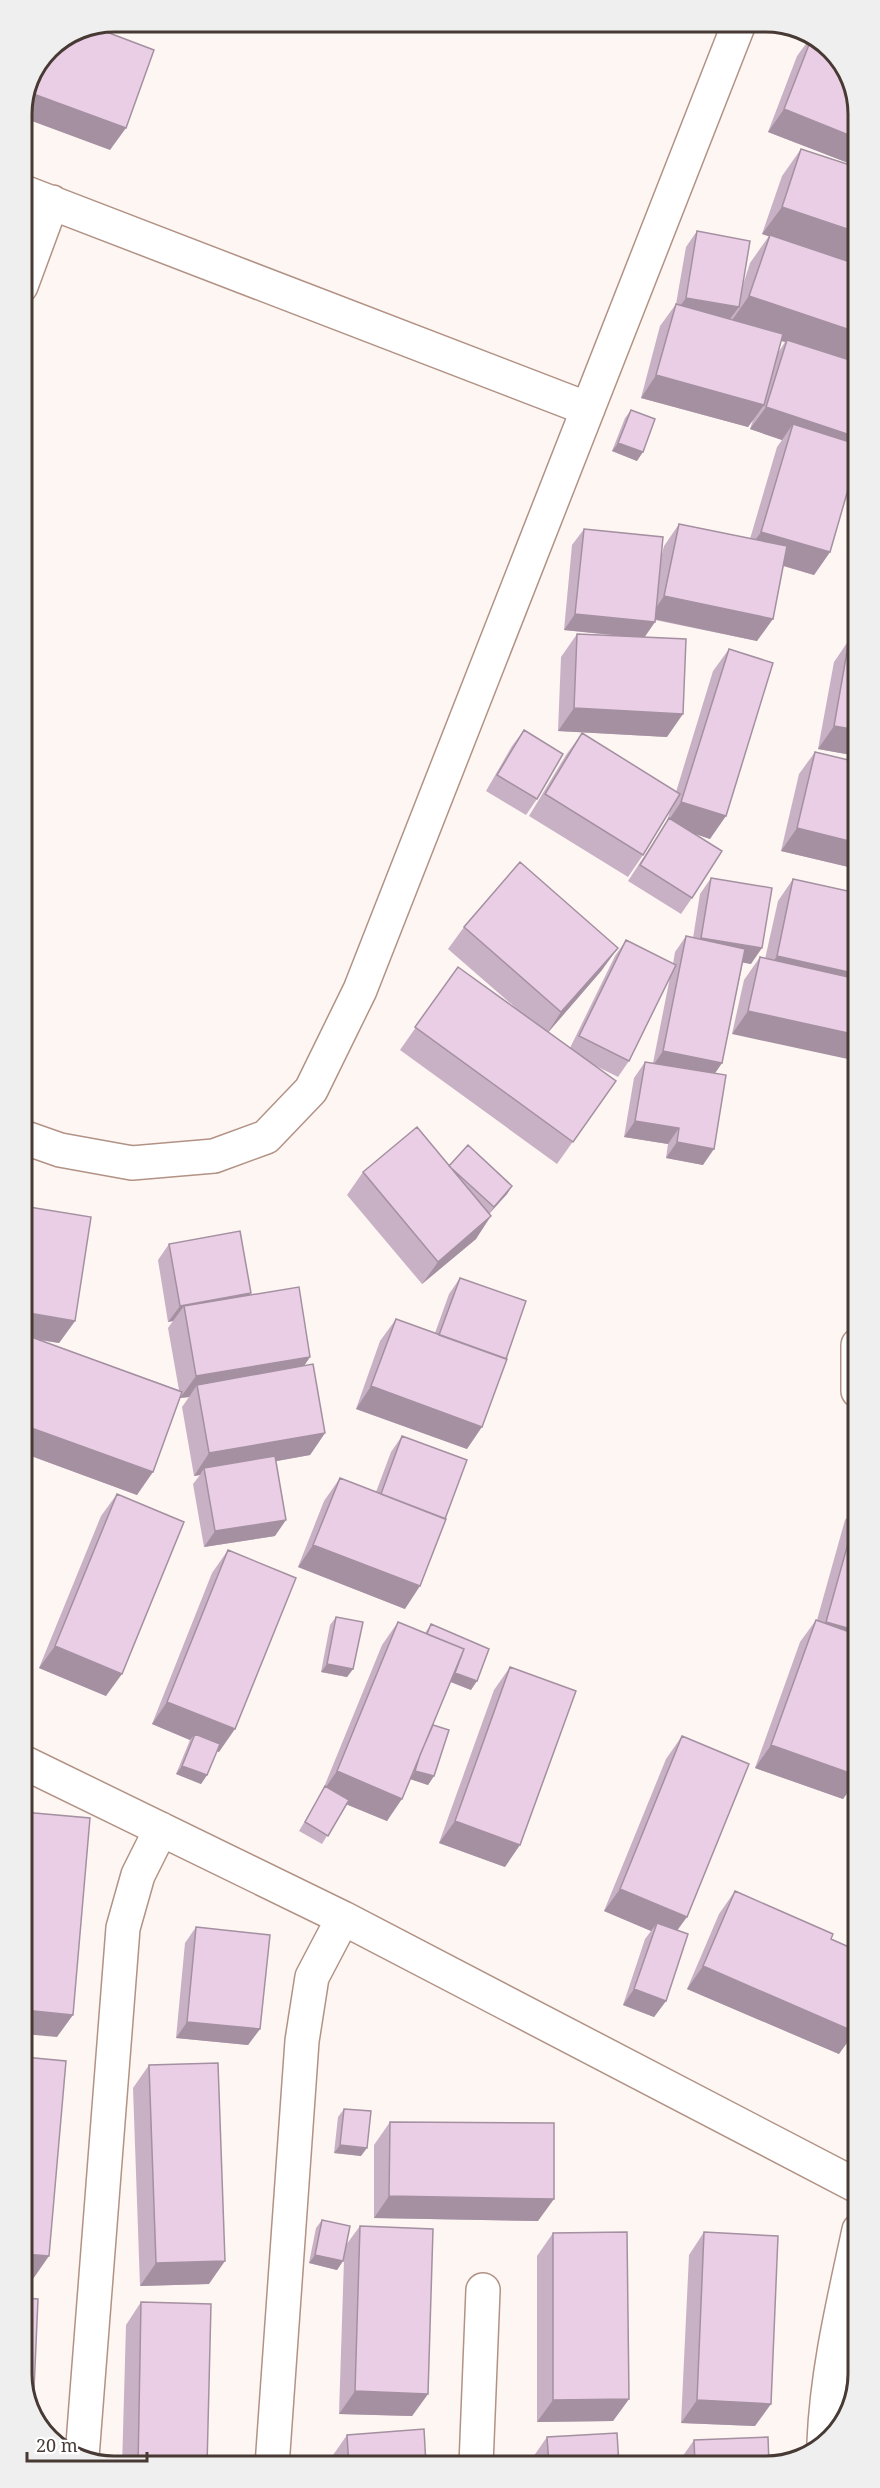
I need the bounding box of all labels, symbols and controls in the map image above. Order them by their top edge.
scale bar [27,2425,147,2463]
text: 20 m [36,2433,78,2457]

